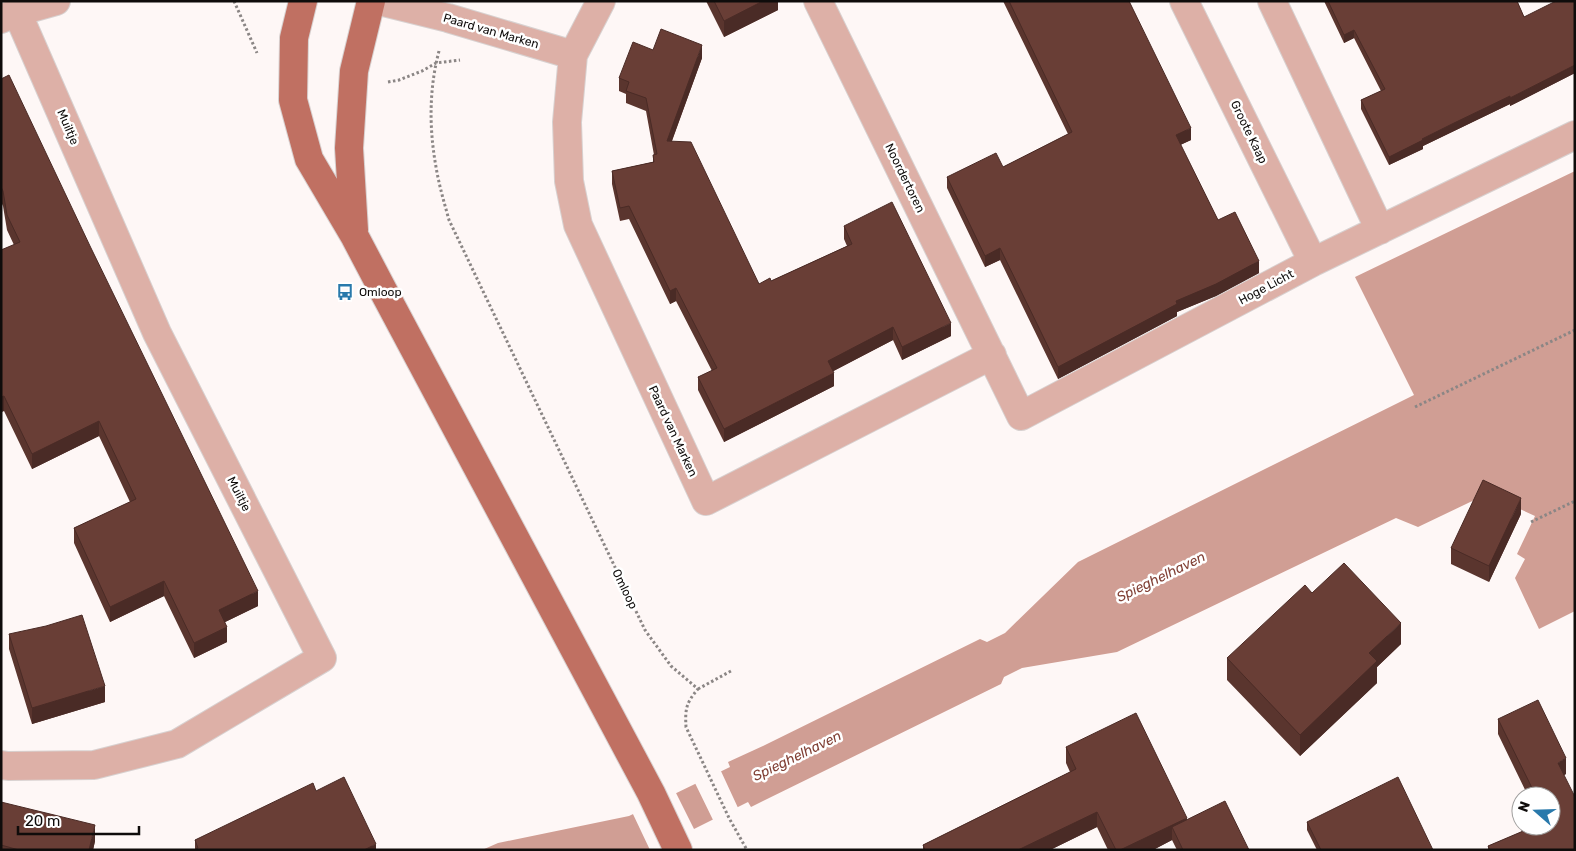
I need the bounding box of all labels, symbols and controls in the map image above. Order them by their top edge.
street label: Paard van Marken [442,11,540,51]
street label: Groote Kaap [1228,98,1270,166]
street label: Muiltje [54,107,82,147]
street label: Noordertoren [882,141,928,215]
street label: Hoge Licht [1236,266,1296,307]
bus stop icon: Omloop [335,282,355,302]
place label: Omloop [359,285,402,299]
street label: Paard van Marken [646,383,700,479]
street label: Muiltje [224,474,254,514]
water label: Spieghelhaven [1114,548,1208,606]
street label: Omloop [609,567,641,611]
water label: Spieghelhaven [750,727,844,785]
north arrow [1511,786,1561,836]
text: N [1515,799,1534,814]
scale bar [18,804,139,836]
text: 20 m [25,812,60,830]

